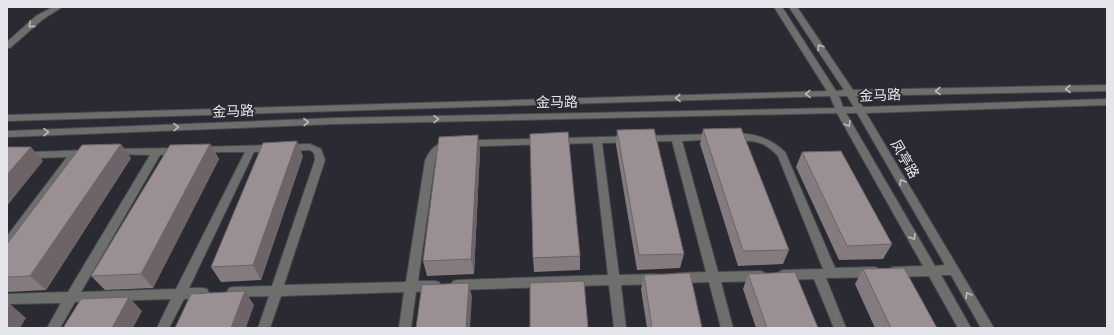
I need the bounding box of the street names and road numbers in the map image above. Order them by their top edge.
street label: 金马路 [859,84,901,106]
street label: 金马路 [536,92,578,112]
street label: 金马路 [212,100,254,122]
street label: 凤亭路 [886,136,924,182]

